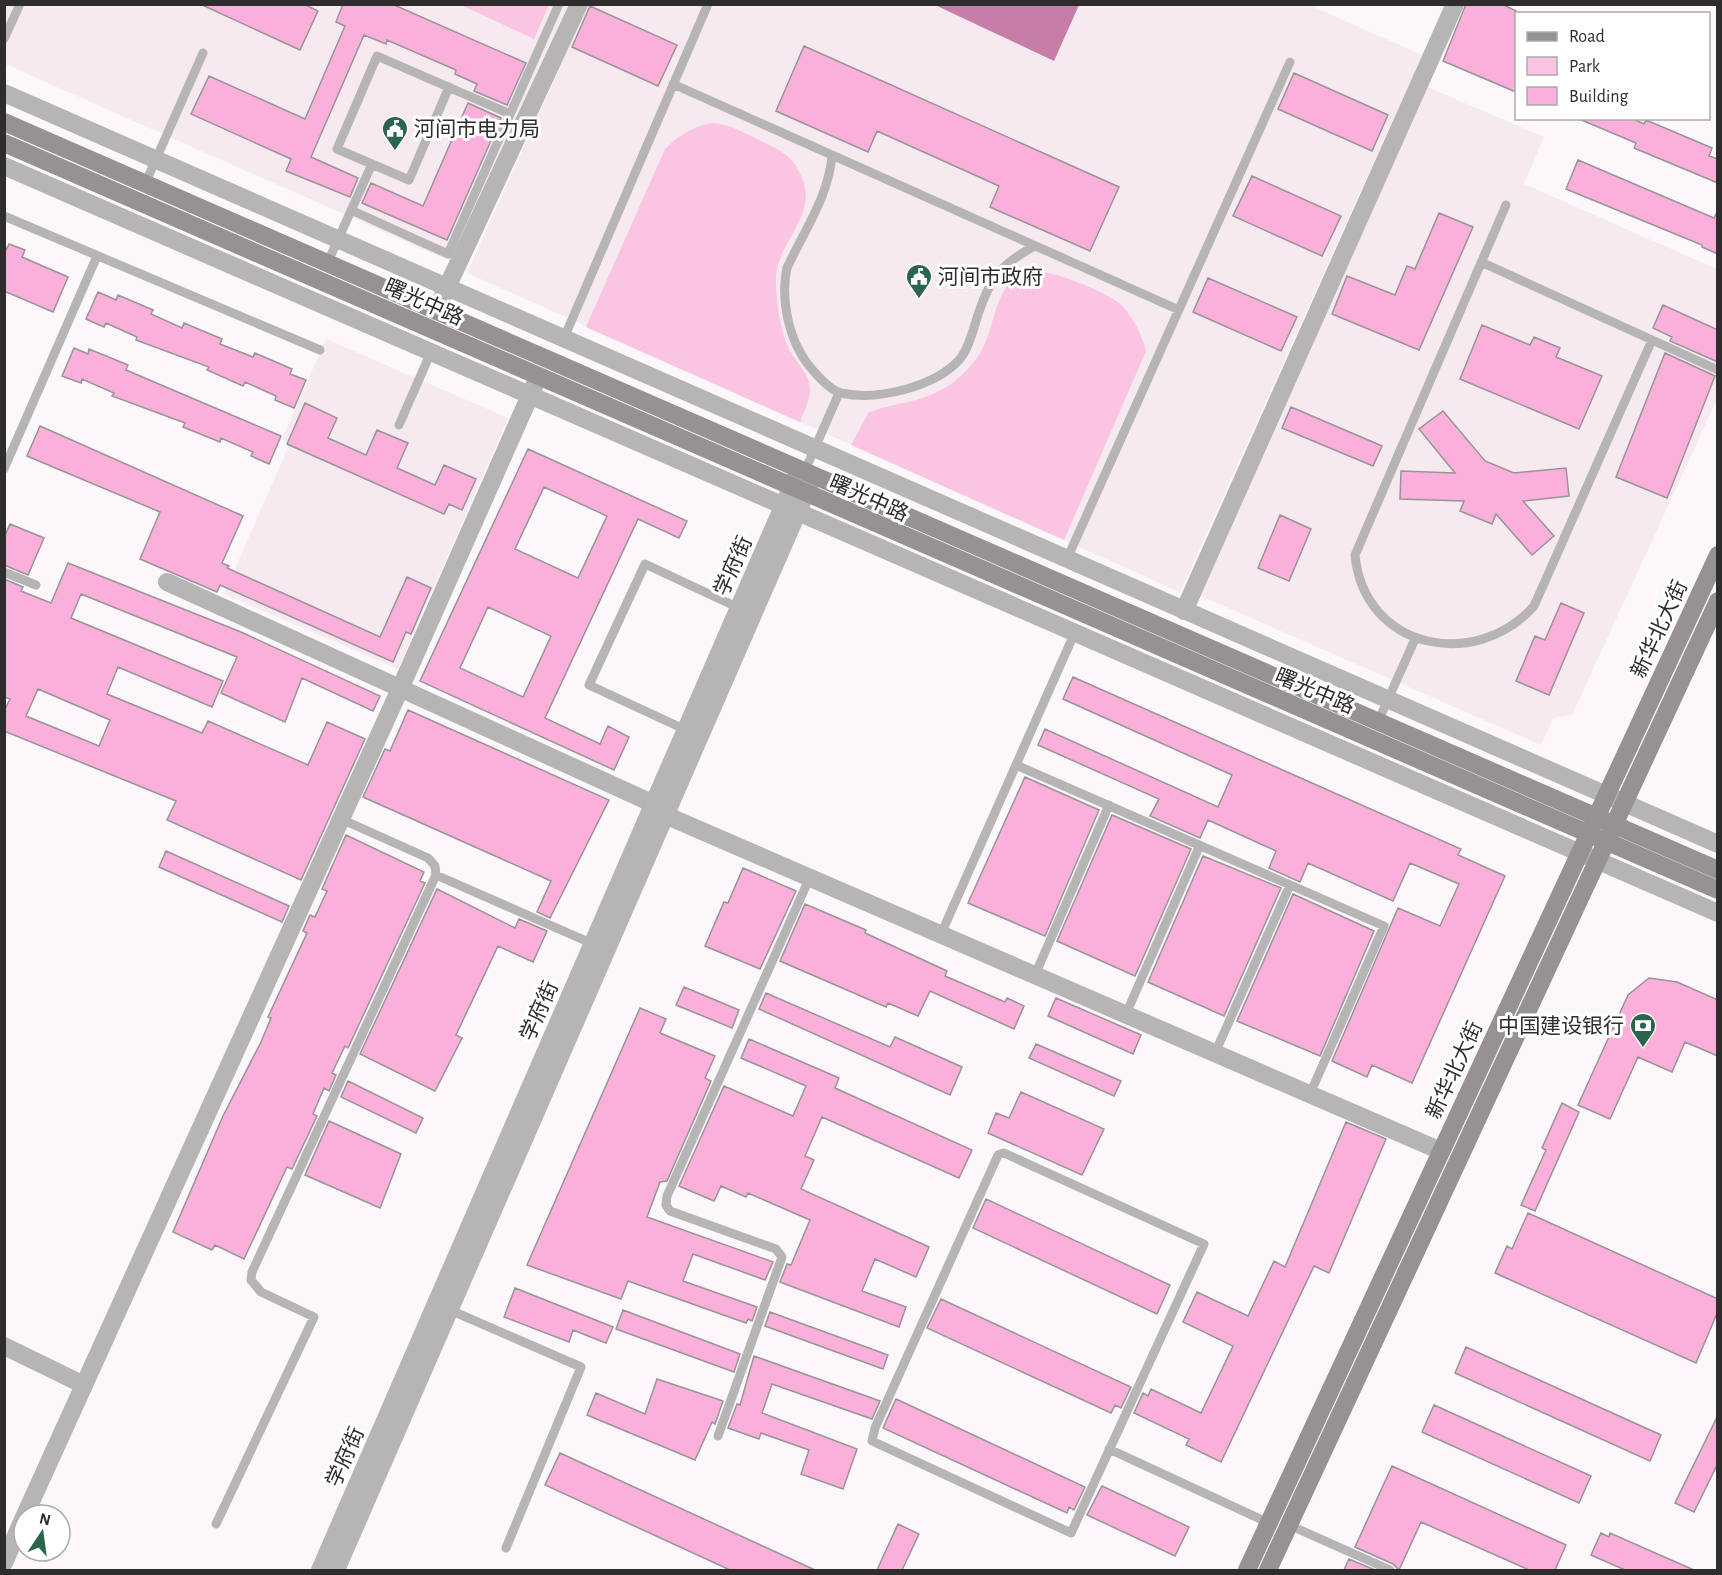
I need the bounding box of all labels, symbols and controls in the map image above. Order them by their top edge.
legend [1515,12,1710,120]
text: Road [1569,28,1605,46]
text: Park [1569,58,1601,76]
text: Building [1569,88,1629,106]
public building icon: 河间市电力局 [380,114,410,152]
place label: 河间市电力局 [414,118,540,140]
public building icon: 河间市政府 [904,262,934,300]
place label: 河间市政府 [938,266,1043,288]
street label: 曙光中路 [381,275,467,329]
street label: 曙光中路 [826,471,912,525]
street label: 学府街 [710,533,756,599]
street label: 新华北大街 [1627,577,1691,681]
street label: 曙光中路 [1272,664,1358,718]
street label: 学府街 [516,978,562,1044]
bank icon: 中国建设银行 [1628,1011,1658,1049]
place label: 中国建设银行 [1498,1015,1624,1037]
street label: 新华北大街 [1422,1018,1486,1122]
street label: 学府街 [322,1424,368,1490]
north arrow [12,1503,72,1563]
text: N [38,1510,52,1528]

